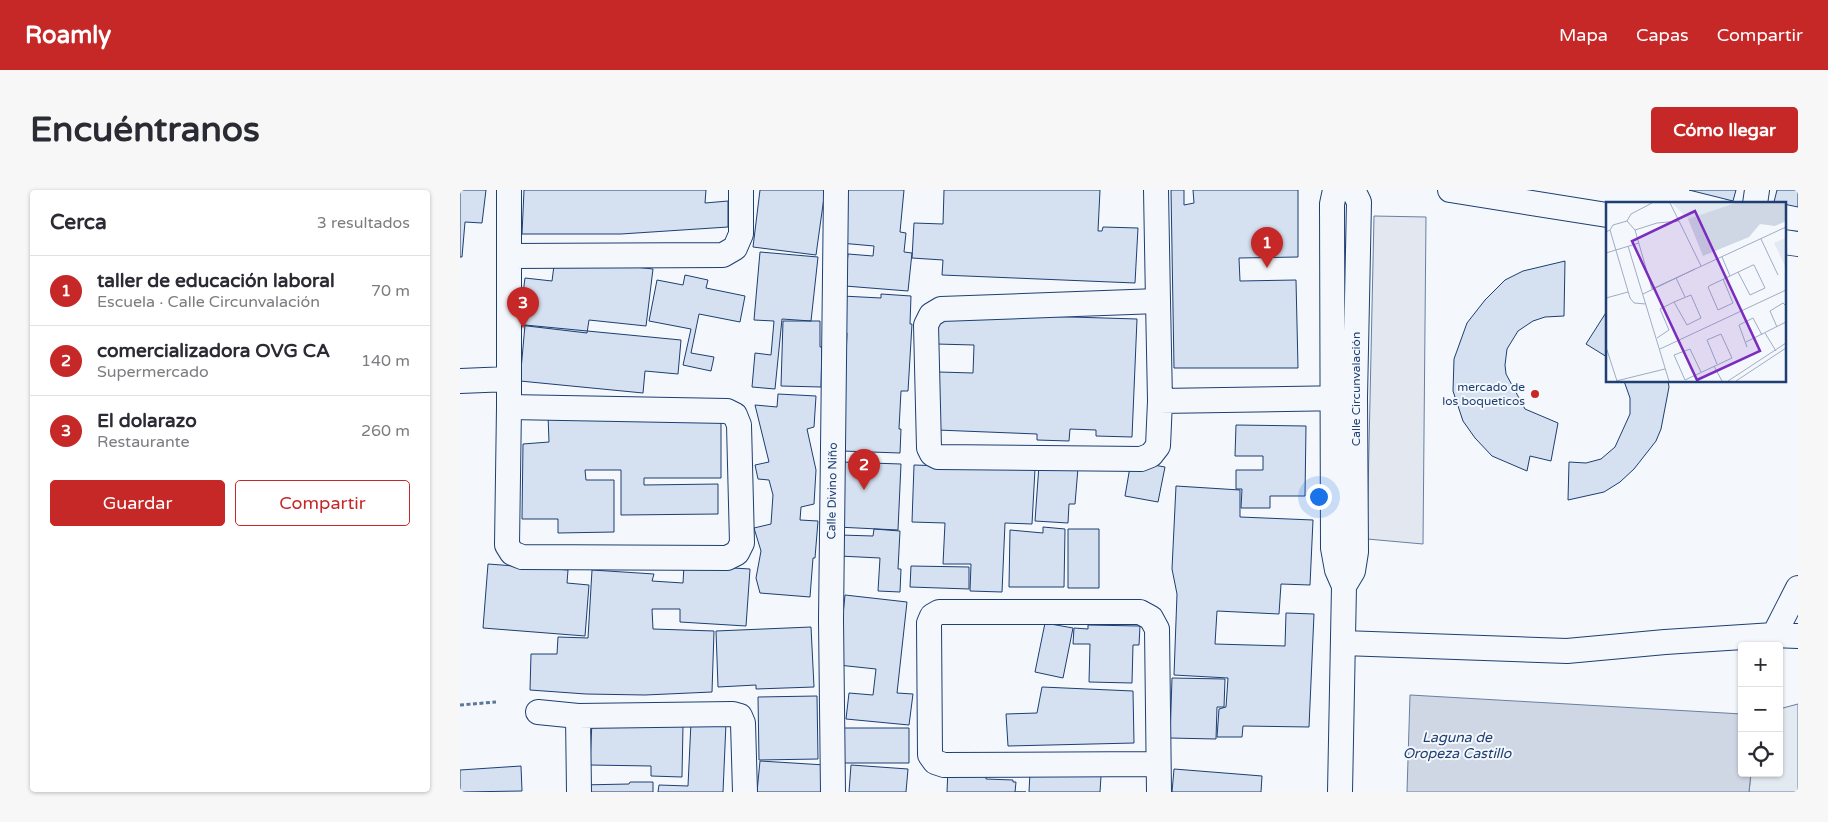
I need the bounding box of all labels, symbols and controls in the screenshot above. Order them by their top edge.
text: Roamly [25,21,111,50]
text: Mapa [1559,24,1608,46]
text: Capas [1636,24,1689,46]
text: Compartir [1717,24,1803,46]
button: Cómo llegar [1651,107,1798,153]
text: Encuéntranos [30,109,260,151]
inset map [1606,202,1786,382]
text: Cerca [50,210,107,235]
text: 3 resultados [317,213,410,233]
pin: 1 [1251,227,1283,268]
text: taller de educación laboral [97,270,335,292]
text: 1 [61,281,71,301]
text: 70 m [371,281,410,301]
pin: 3 [507,287,539,328]
text: Escuela · Calle Circunvalación [97,292,320,312]
street label: Calle Circunvalación [1349,332,1363,446]
text: comercializadora OVG CA [97,340,330,362]
text: 2 [61,351,71,371]
text: 140 m [361,351,410,371]
text: Supermercado [97,362,209,382]
place label: mercado de los boqueticos [1442,380,1525,408]
marker: mercado de los boqueticos [1529,388,1541,400]
text: El dolarazo [97,410,197,432]
text: 3 [61,421,71,441]
text: 260 m [361,421,410,441]
text: Restaurante [97,432,190,452]
street label: Calle Divino Niño [824,442,840,540]
pin: 2 [848,449,880,490]
button: Guardar [50,480,225,526]
button: Compartir [235,480,410,526]
your location [1306,484,1332,510]
map controls [1738,642,1783,777]
button: + [1738,642,1783,687]
button: − [1738,687,1783,732]
water label: Laguna de Oropeza Castillo [1403,729,1513,762]
button: locate [1738,732,1783,777]

